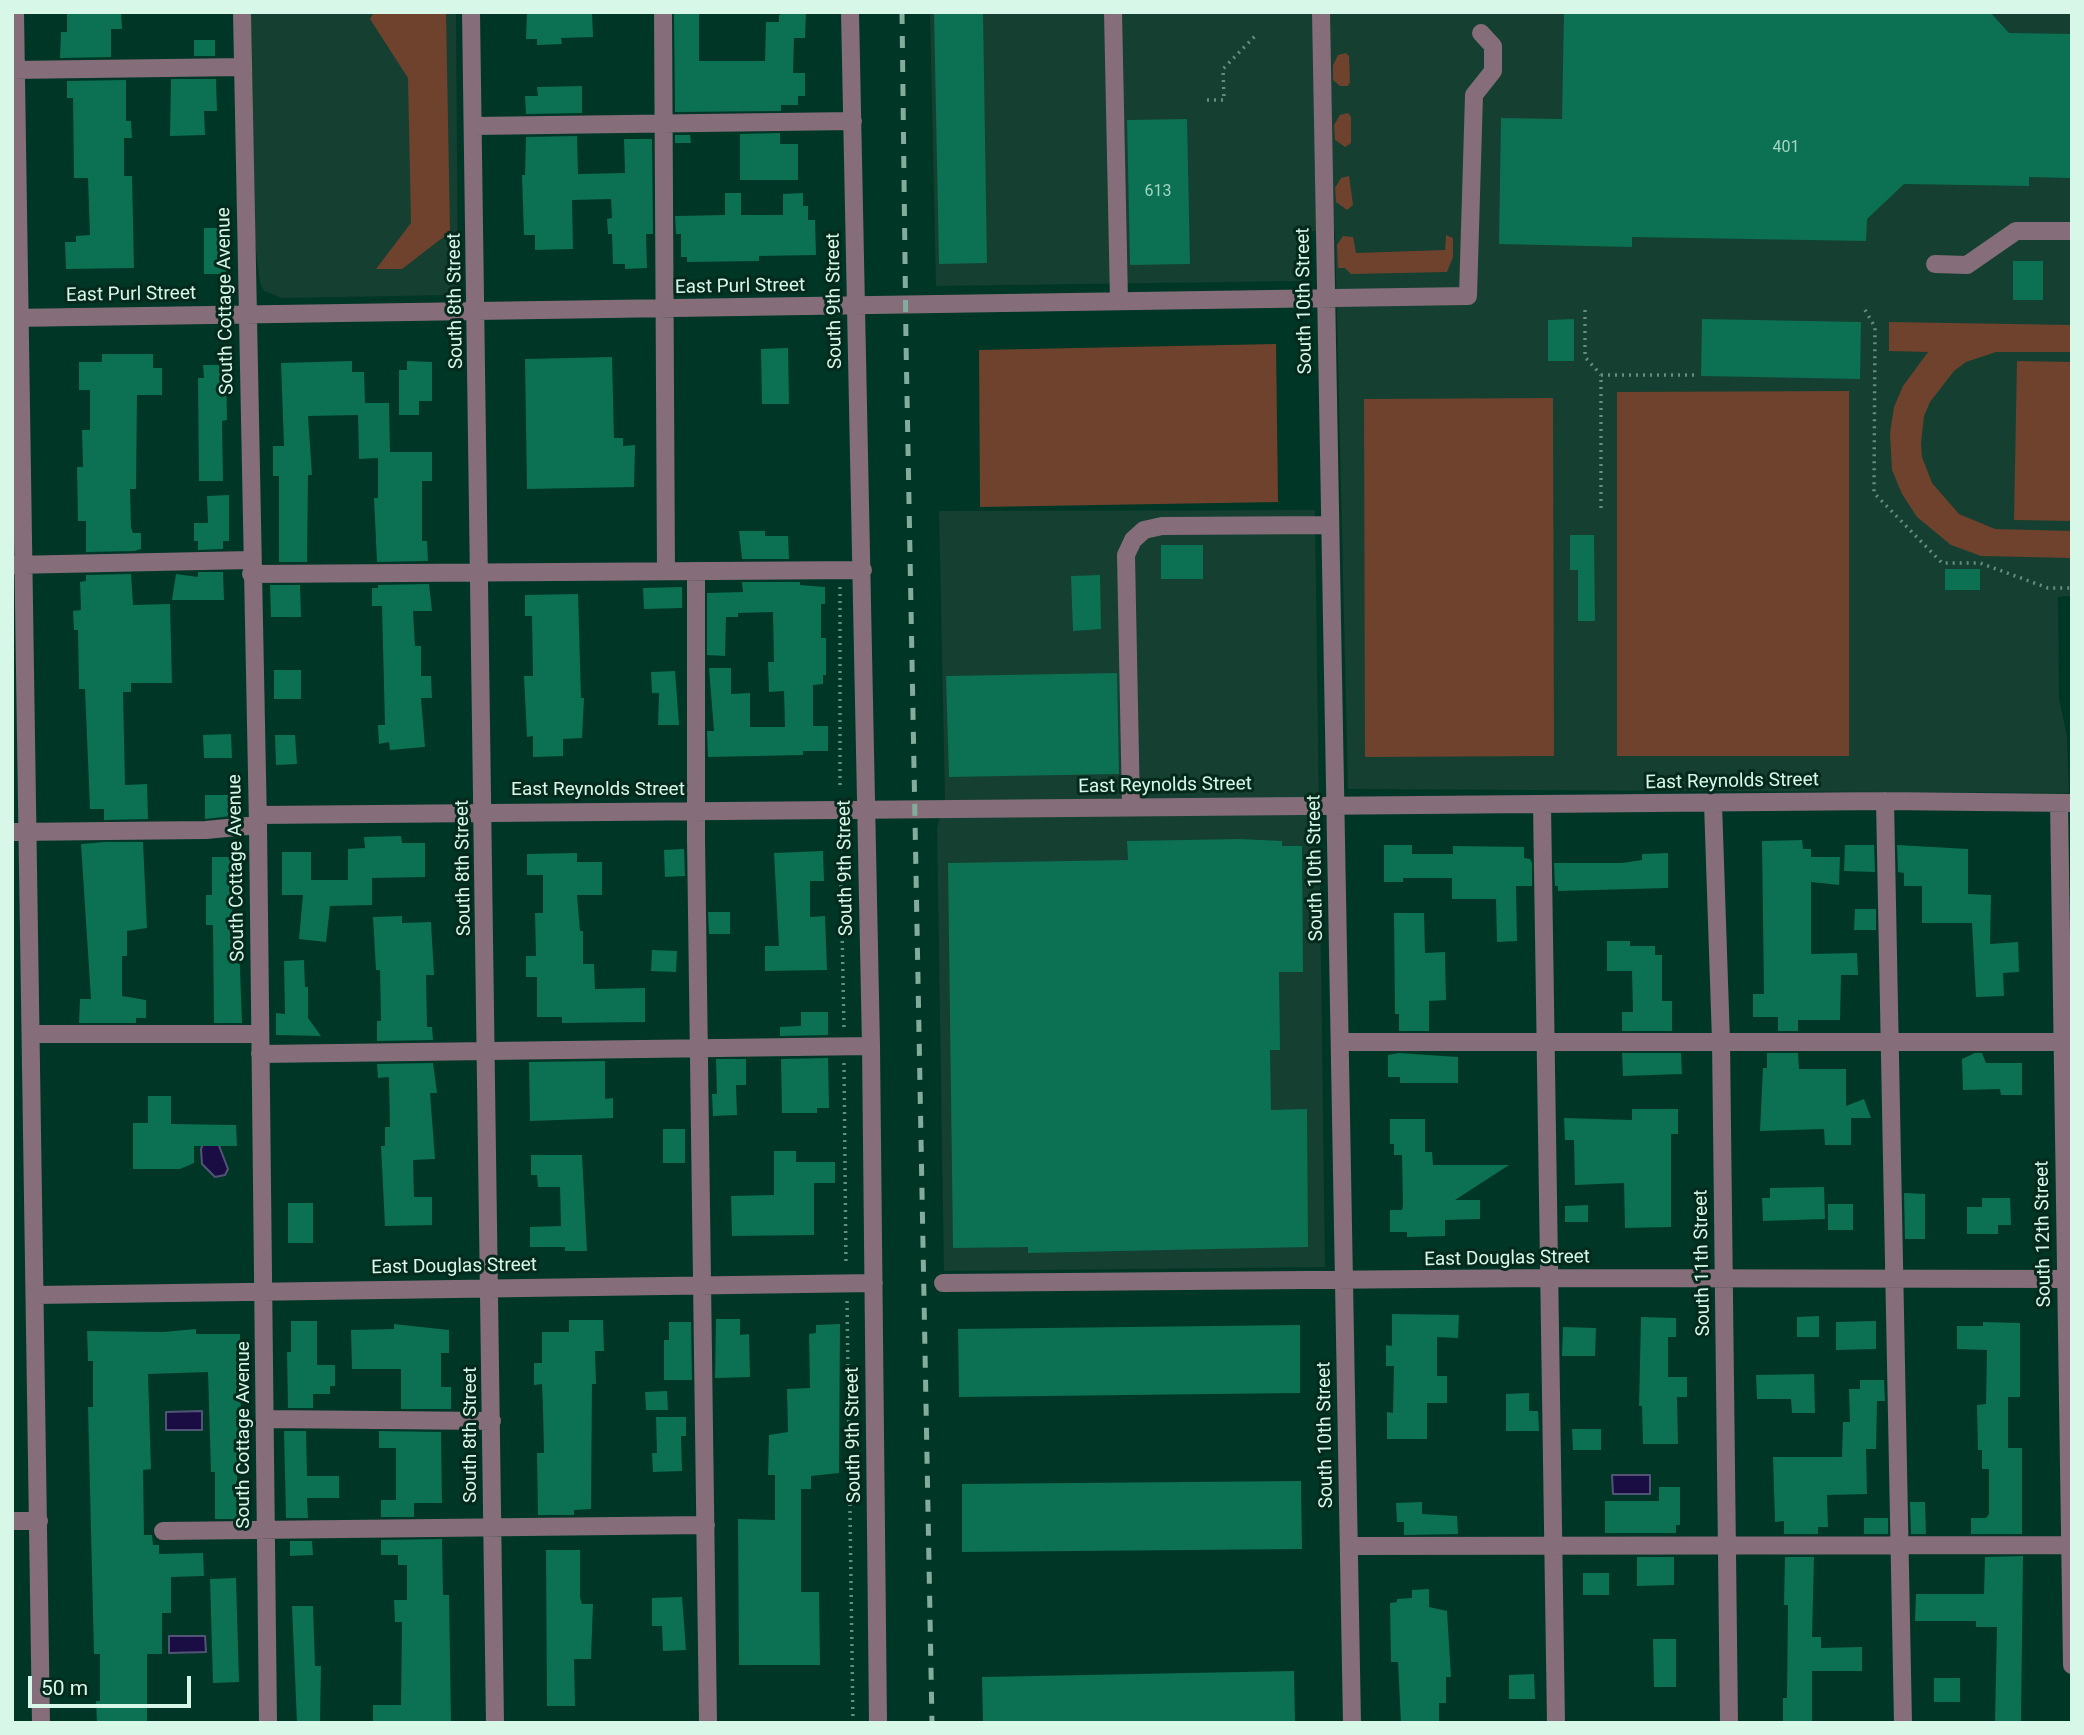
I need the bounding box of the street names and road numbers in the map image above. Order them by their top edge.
street label: South Cottage Avenue [213,207,239,395]
street label: South 10th Street [1292,227,1318,375]
street label: South 8th Street [443,233,469,369]
street label: South 9th Street [822,233,848,369]
street label: East Purl Street [675,274,805,300]
street label: East Purl Street [66,282,196,308]
street label: East Reynolds Street [1645,769,1819,795]
street label: East Reynolds Street [1078,773,1252,799]
street label: South Cottage Avenue [224,774,250,962]
street label: East Reynolds Street [511,779,685,801]
street label: South 10th Street [1303,794,1329,942]
street label: South 8th Street [451,800,477,936]
street label: South 9th Street [833,800,859,936]
street label: South 12th Street [2031,1160,2057,1308]
street label: South 11th Street [1690,1189,1716,1337]
street label: East Douglas Street [1424,1246,1590,1272]
street label: East Douglas Street [371,1254,537,1280]
street label: South Cottage Avenue [233,1341,255,1529]
street label: South 10th Street [1313,1361,1339,1509]
street label: South 8th Street [460,1367,482,1503]
street label: South 9th Street [841,1367,867,1503]

